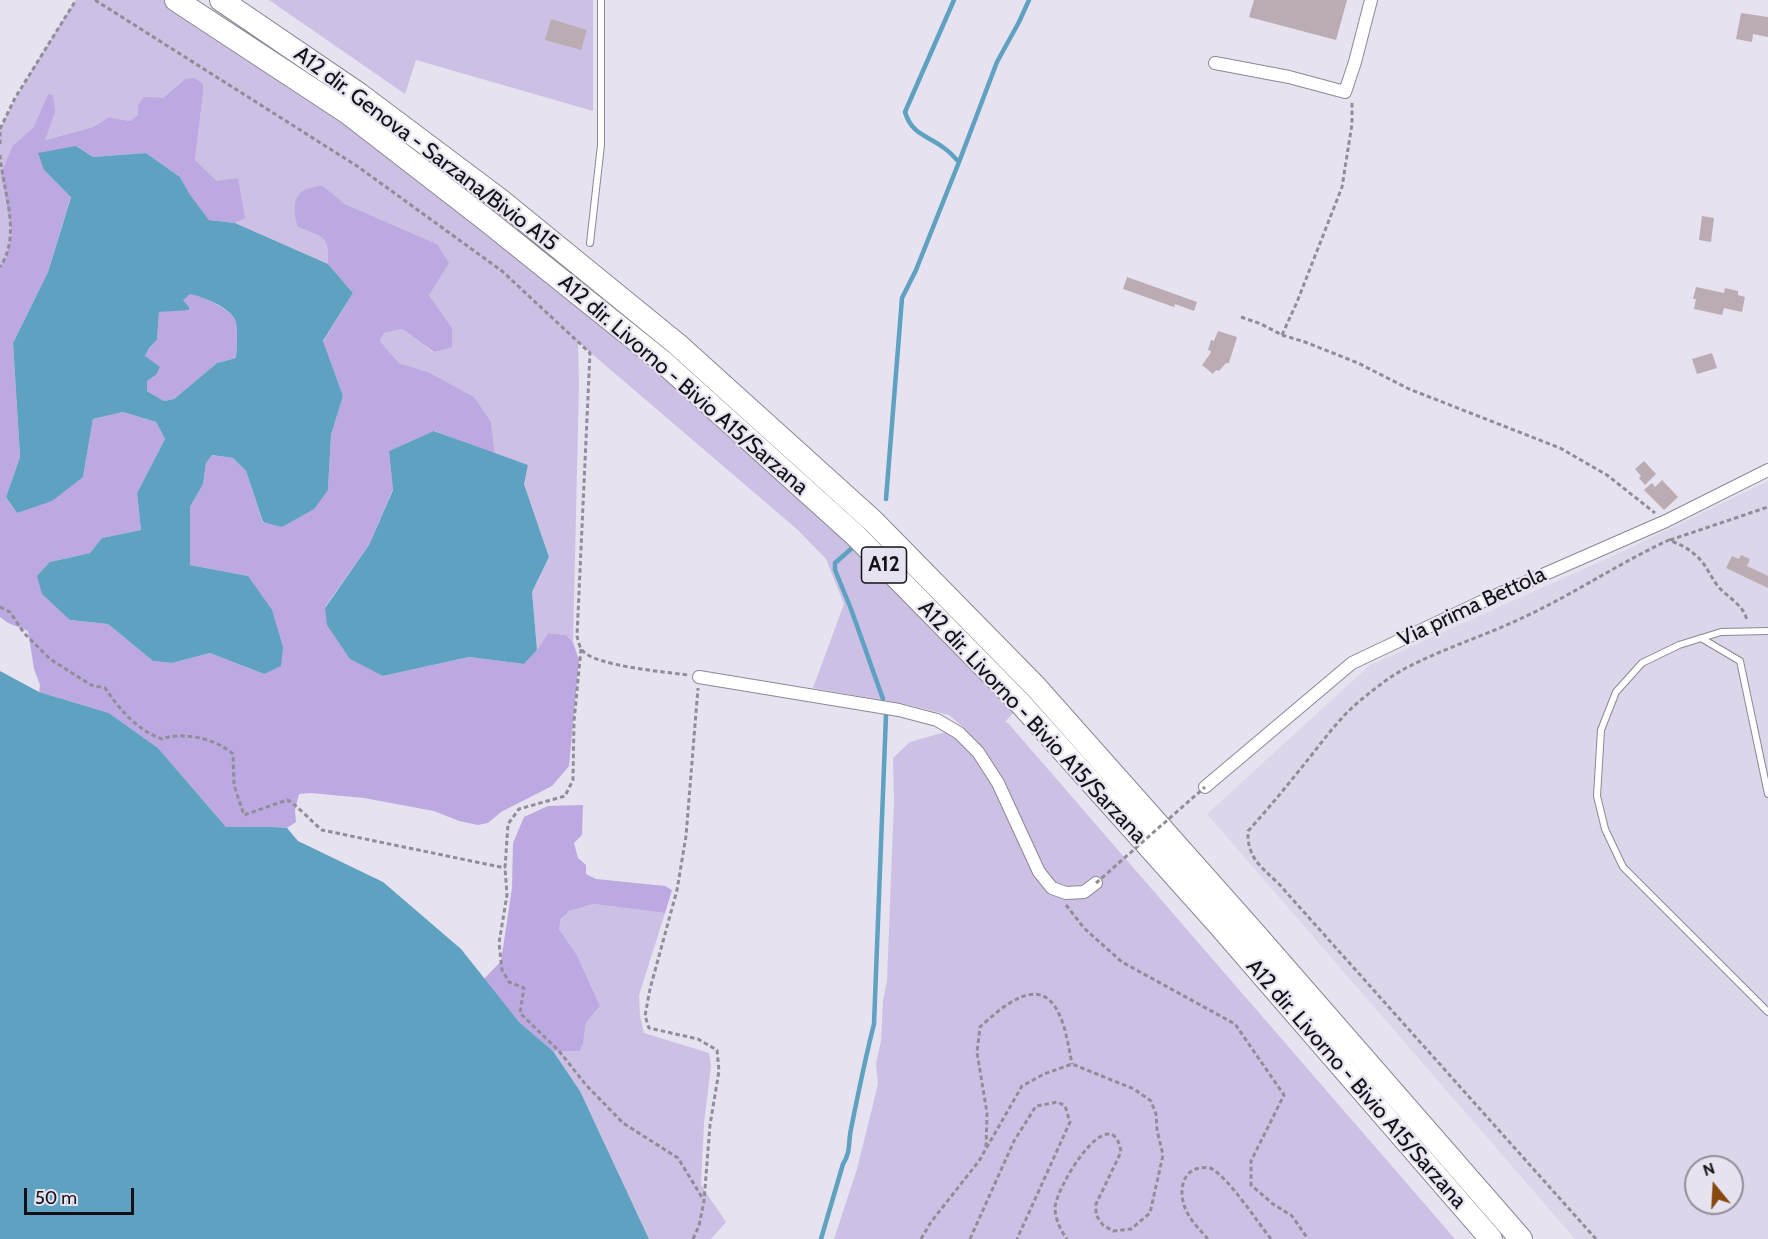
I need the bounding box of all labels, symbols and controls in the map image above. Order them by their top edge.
street label: A12 dir. Genova - Sarzana/Bivio A15 [289,41,563,257]
street label: A12 dir. Livorno - Bivio A15/Sarzana [553,269,813,501]
road number: A12 [862,547,906,583]
street label: Via prima Bettola [1394,561,1550,653]
street label: A12 dir. Livorno - Bivio A15/Sarzana [912,595,1152,849]
street label: A12 dir. Livorno - Bivio A15/Sarzana [1240,954,1472,1214]
north arrow [1684,1155,1744,1215]
text: N [1701,1159,1717,1180]
scale bar [27,1176,136,1214]
text: 50 m [35,1187,77,1209]

